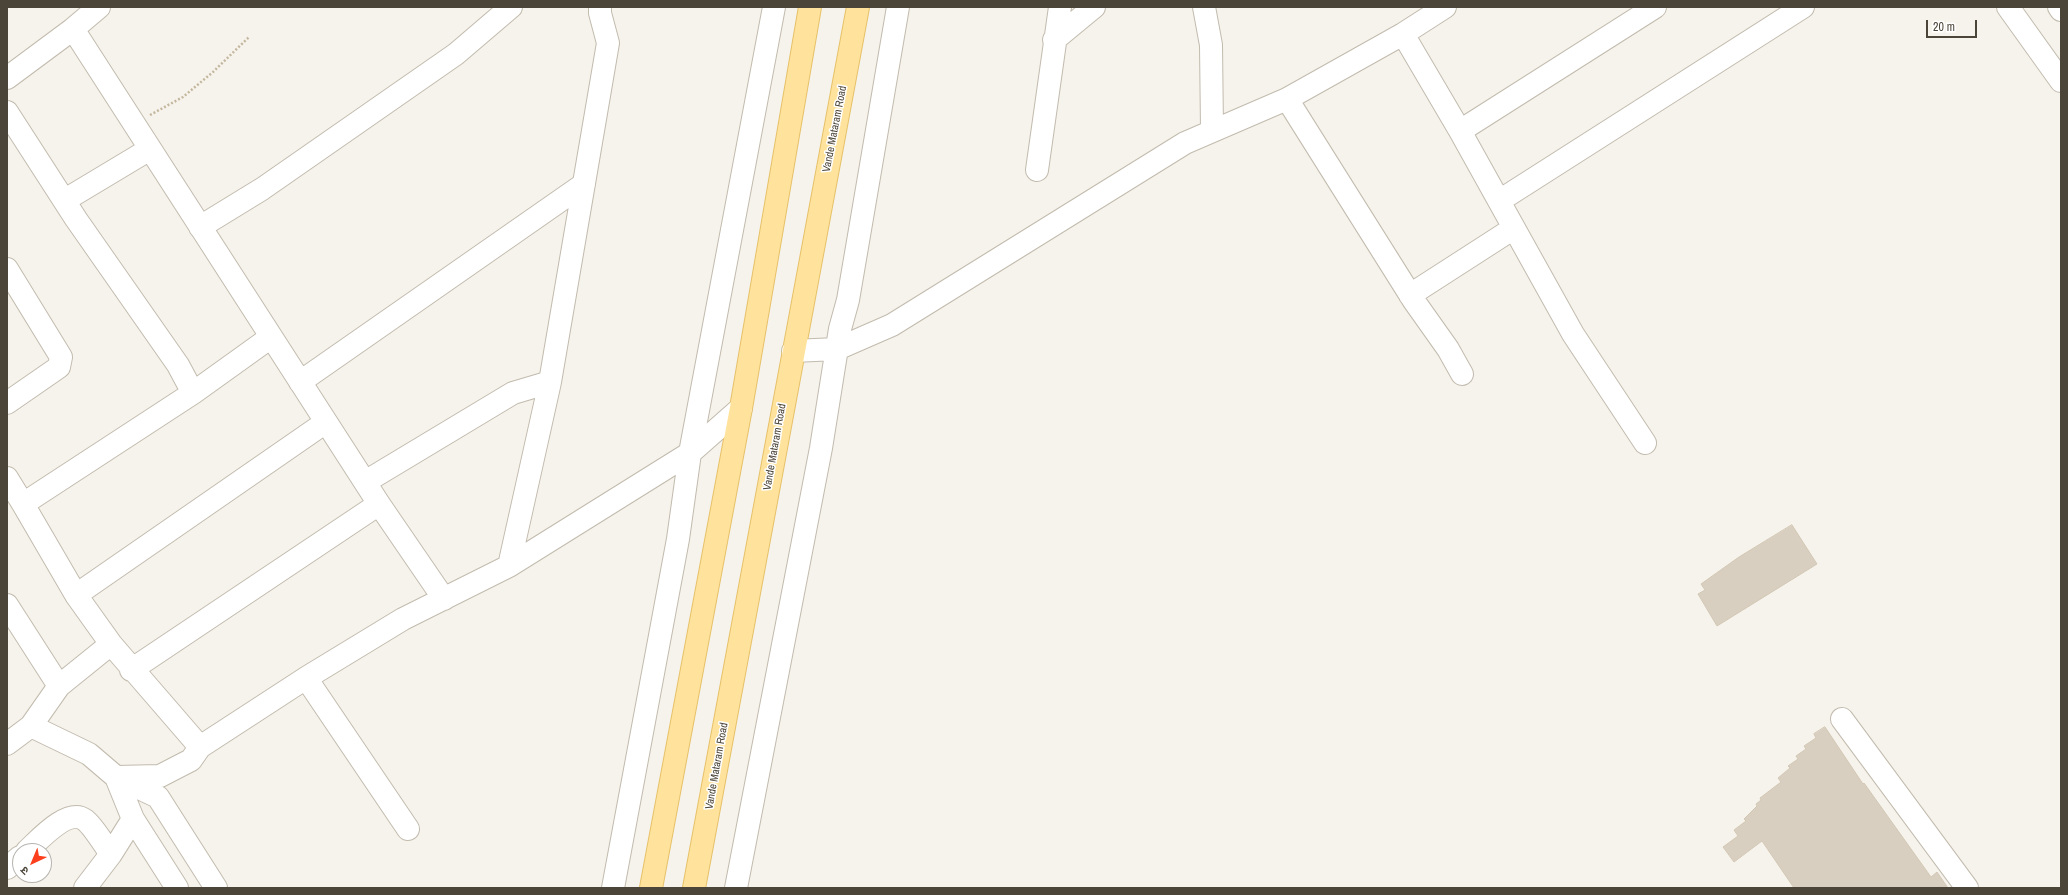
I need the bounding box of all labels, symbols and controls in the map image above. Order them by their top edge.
scale bar [1928,12,1979,38]
text: 20 m [1933,19,1955,35]
street label: Vande Mataram Road [820,85,850,173]
street label: Vande Mataram Road [761,403,789,491]
street label: Vande Mataram Road [703,722,731,810]
north arrow [12,843,52,883]
text: उ [17,864,32,878]

